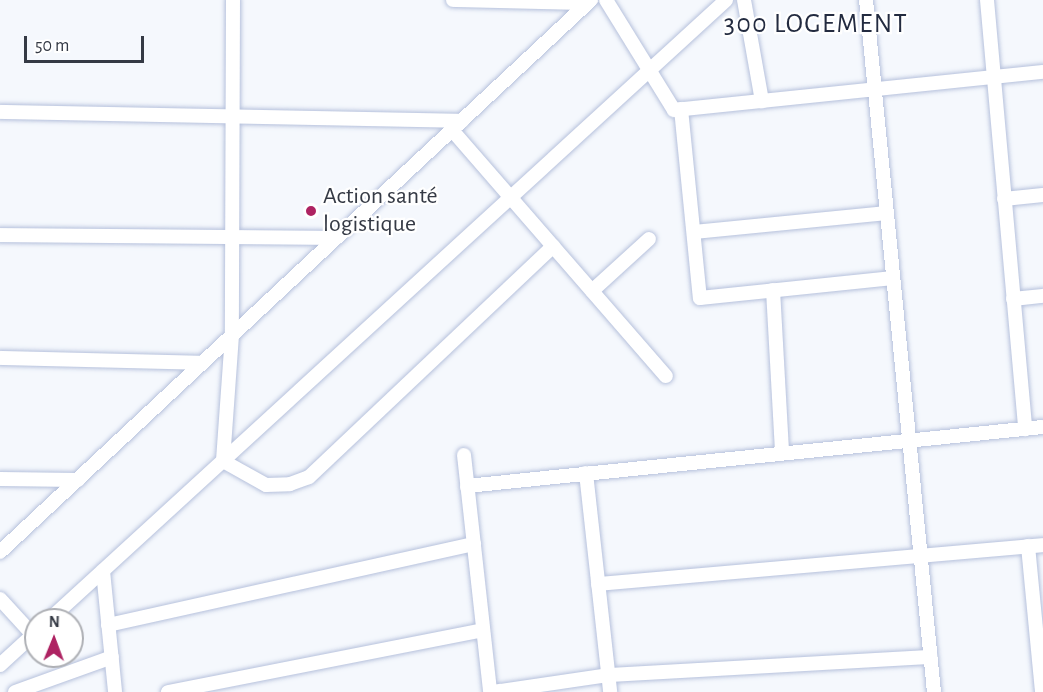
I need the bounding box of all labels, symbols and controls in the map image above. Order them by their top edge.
district label: 300 LOGEMENT [724,8,908,40]
scale bar [27,24,147,62]
text: 50 m [35,37,69,55]
place label: Action santé logistique [323,183,438,239]
marker: Action santé logistique [304,204,318,218]
north arrow [24,608,84,668]
text: N [49,614,60,630]

